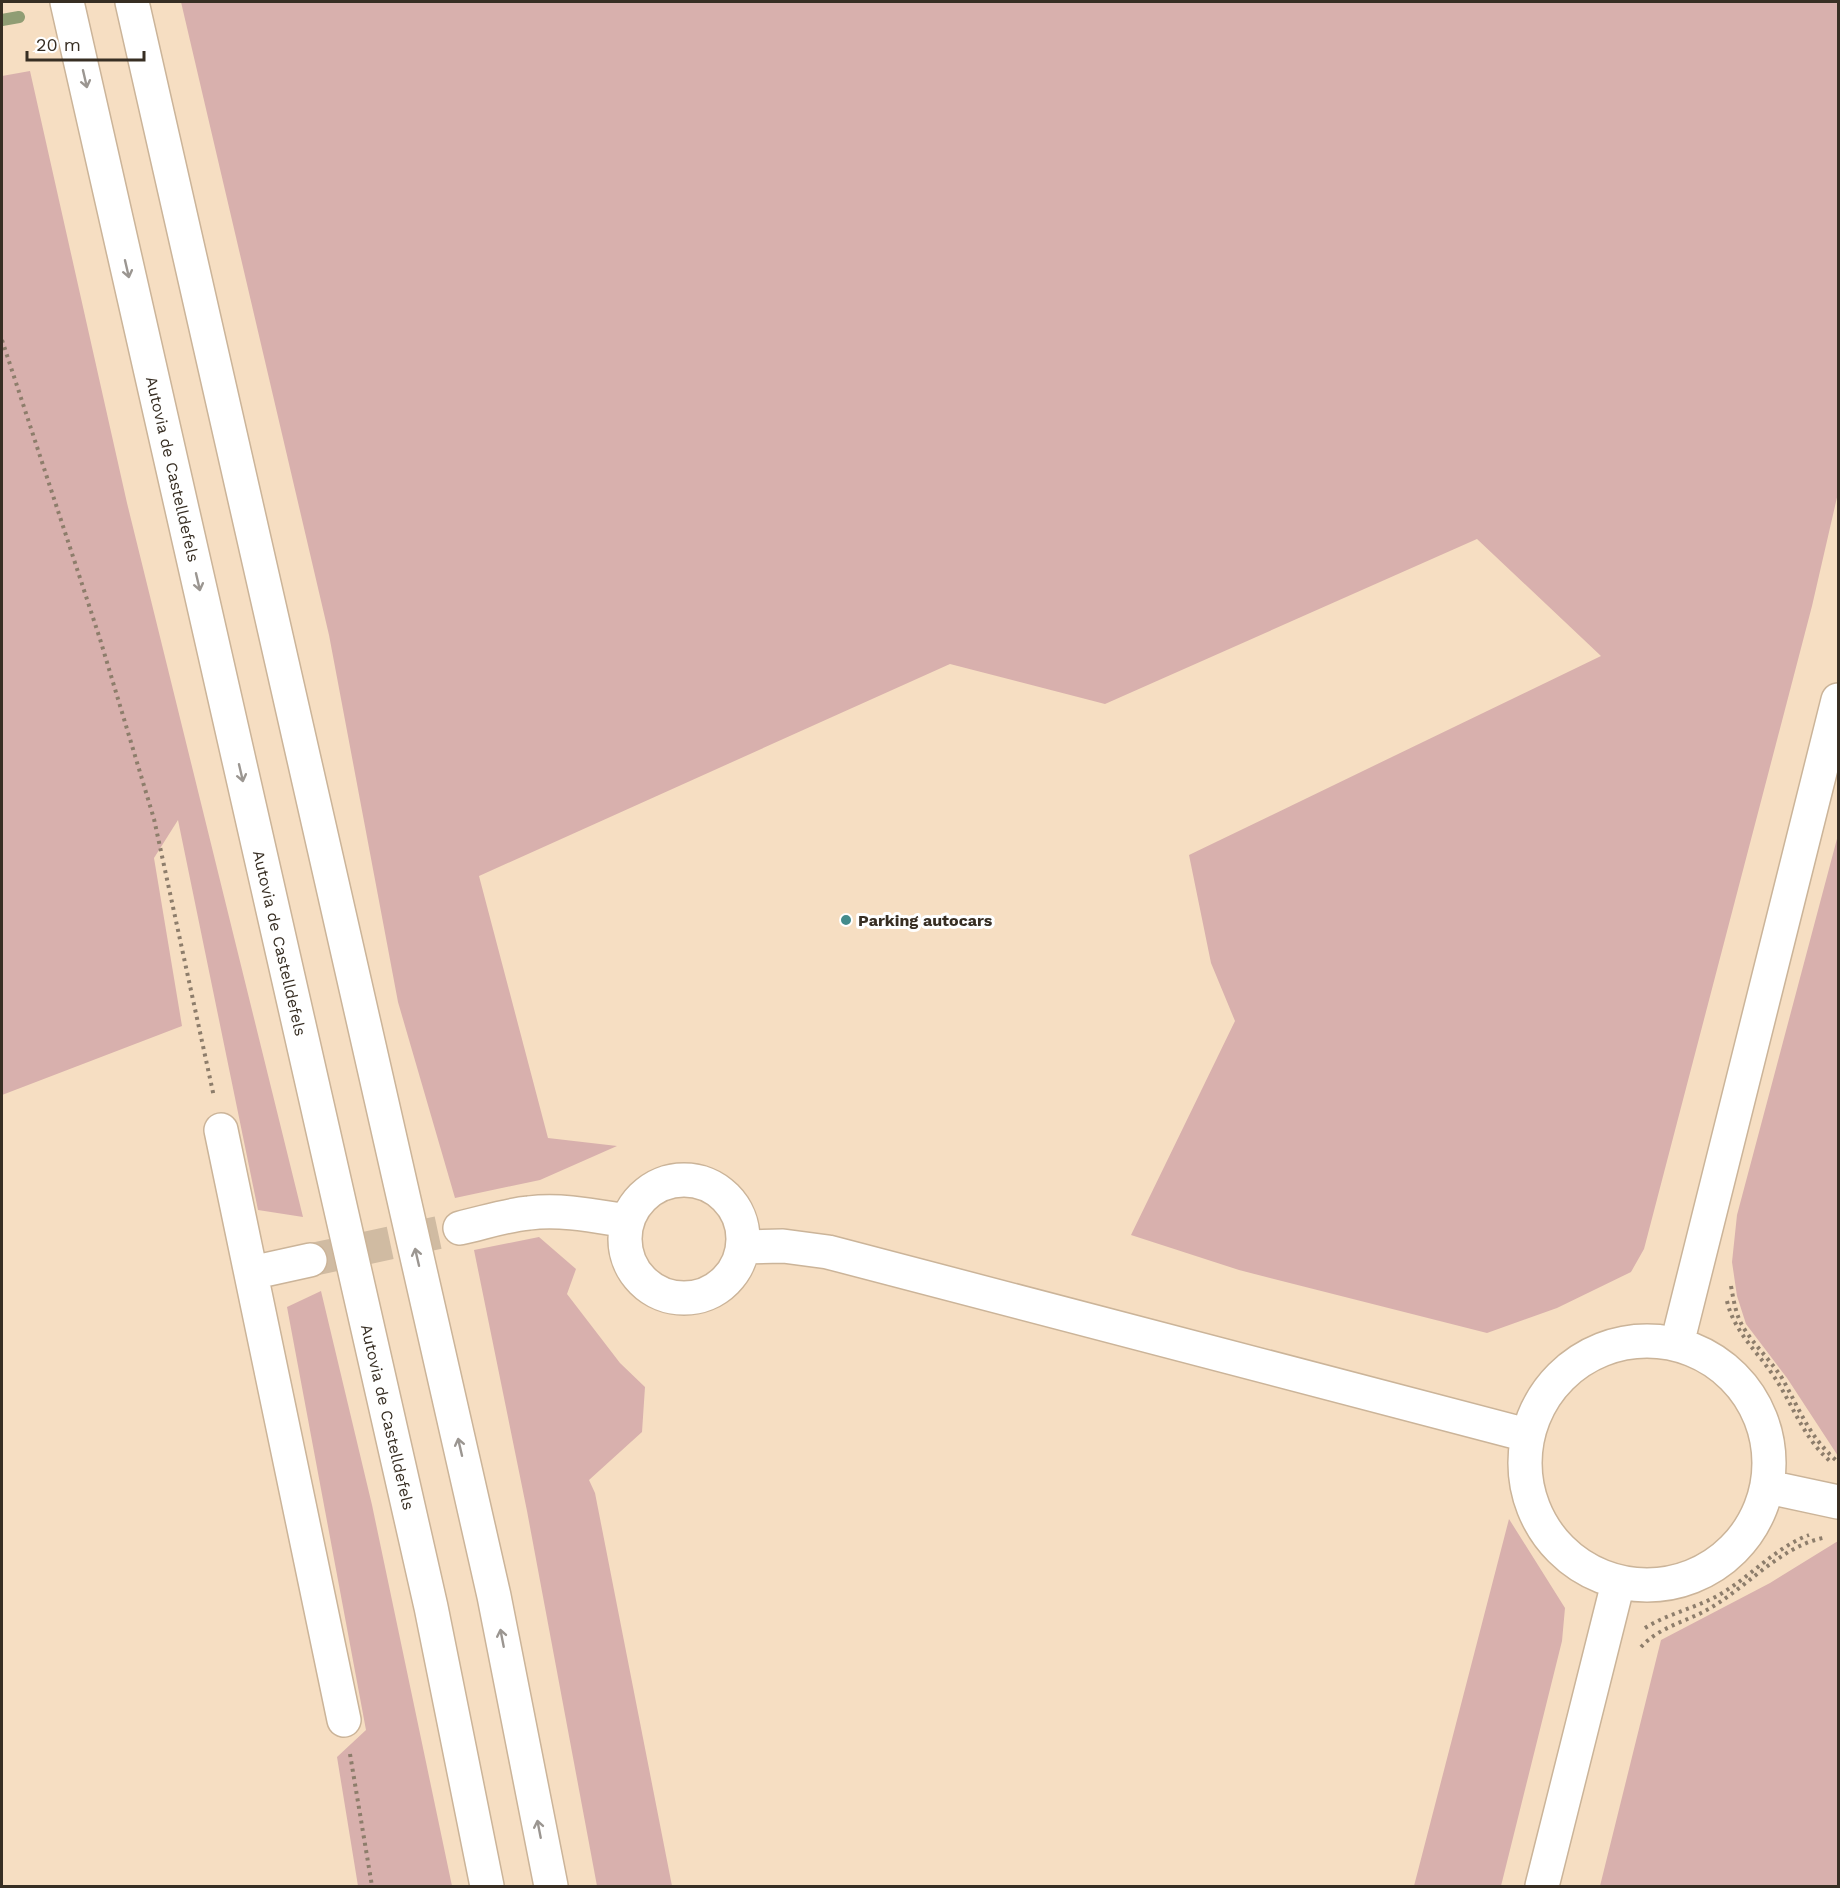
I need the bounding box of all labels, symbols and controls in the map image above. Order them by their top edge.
scale bar [27,24,144,62]
text: 20 m [36,34,81,55]
one-way arrow [79,69,91,88]
one-way arrow [122,260,134,279]
street label: Autovia de Castelldefels [142,374,203,564]
one-way arrow [193,573,205,592]
one-way arrow [236,763,248,782]
street label: Autovia de Castelldefels [249,848,310,1038]
place label: Parking autocars [858,911,993,930]
marker: Parking autocars [839,913,853,927]
one-way arrow [410,1248,422,1267]
street label: Autovia de Castelldefels [357,1322,418,1512]
one-way arrow [454,1438,465,1458]
one-way arrow [496,1628,507,1648]
one-way arrow [533,1820,544,1839]

